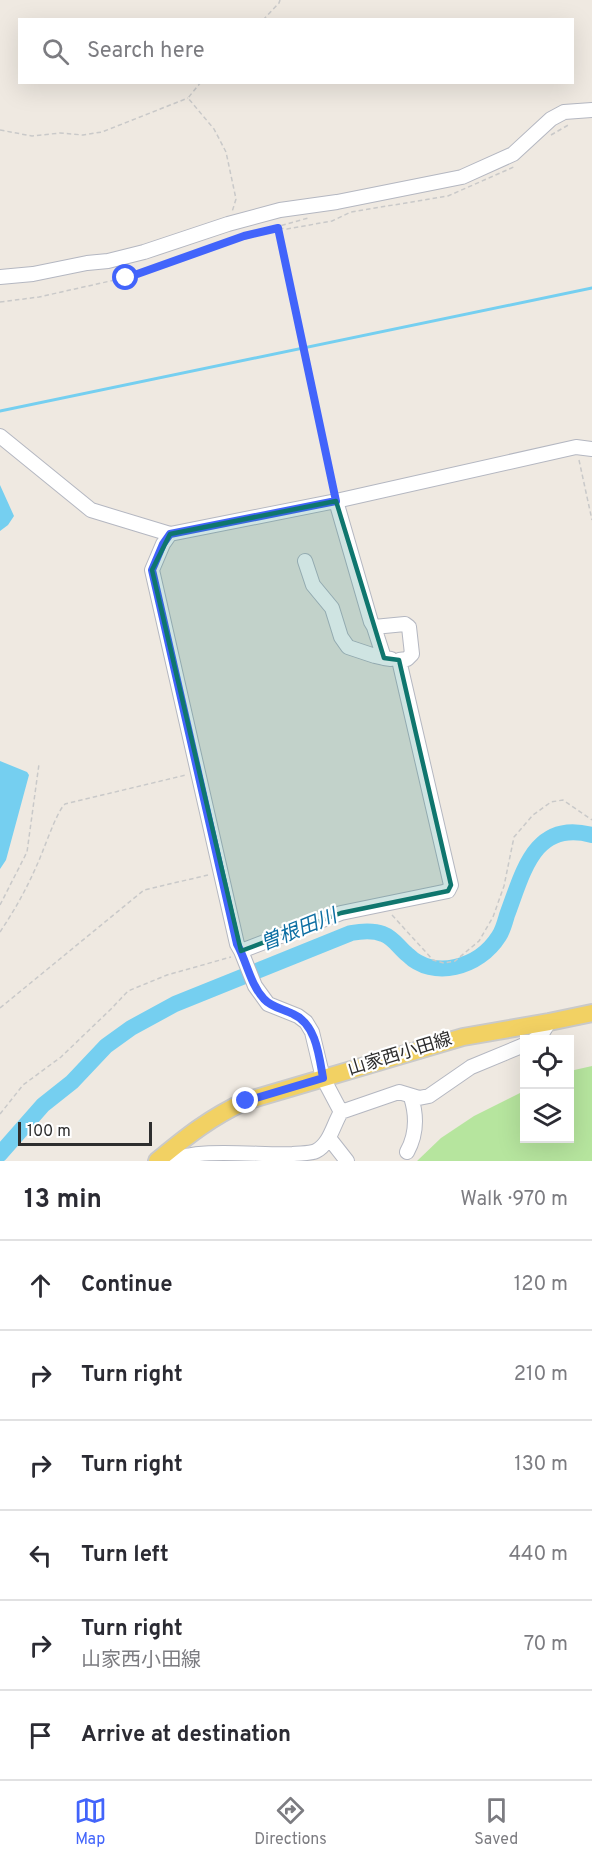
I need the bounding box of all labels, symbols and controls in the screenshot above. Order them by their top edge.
search box [18,18,574,84]
icon: search [39,35,72,68]
text: Search here [87,38,205,65]
route start [112,264,138,290]
water label: 曽根田川 [257,903,343,958]
street label: 山家西小田線 [345,1028,455,1082]
map controls [520,1035,574,1143]
button: locate [520,1035,574,1089]
route end [232,1087,258,1113]
button: layers [520,1089,574,1143]
scale bar [18,1119,152,1146]
text: 100 m [27,1122,71,1142]
text: 13 min [24,1184,102,1217]
text: Walk · 970 m [460,1187,568,1213]
icon: ahead [24,1269,57,1302]
text: Continue [81,1272,172,1299]
text: 120 m [514,1272,568,1298]
icon: right [24,1359,57,1392]
text: Turn right [81,1362,183,1389]
text: 210 m [514,1362,568,1388]
icon: right [24,1449,57,1482]
text: Turn right [81,1452,183,1479]
text: 130 m [514,1452,568,1478]
icon: left [24,1539,57,1572]
text: Turn left [81,1542,169,1569]
text: 440 m [509,1542,568,1568]
text: Turn right [81,1616,183,1643]
icon: right [24,1629,57,1662]
text: 70 m [524,1632,568,1658]
text: 山家西小田線 [81,1648,201,1674]
icon: arrive [24,1719,57,1752]
text: Arrive at destination [81,1722,291,1749]
tab: Map [74,1794,107,1850]
tab: Directions [254,1794,327,1850]
tab: Saved [474,1794,518,1850]

